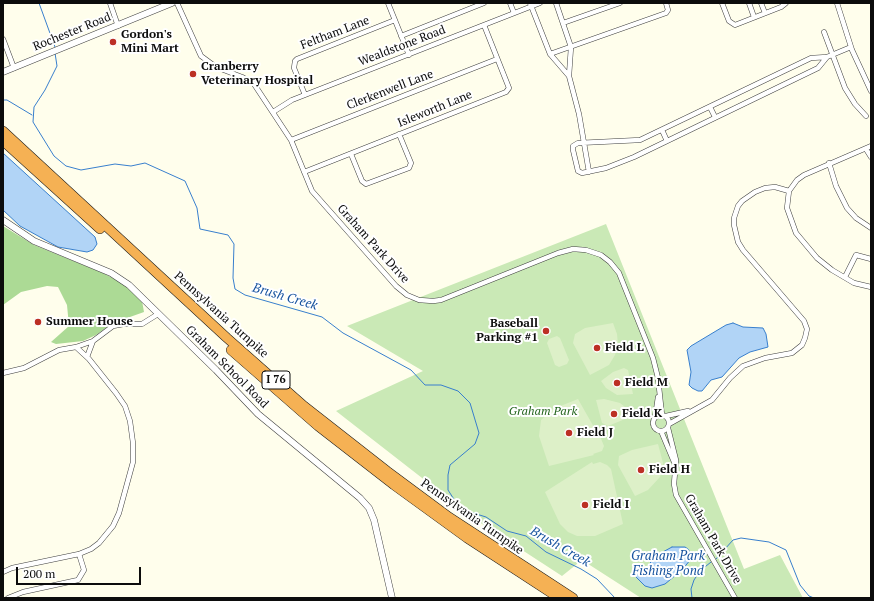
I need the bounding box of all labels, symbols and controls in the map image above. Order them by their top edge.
street label: Rochester Road [31,10,113,54]
street label: Feltham Lane [298,13,372,53]
street label: Wealdstone Road [357,23,447,69]
place label: Gordon's Mini Mart [121,28,179,56]
marker: Gordon's Mini Mart [108,37,118,47]
place label: Cranberry Veterinary Hospital [201,60,313,88]
street label: Clerkenwell Lane [345,67,435,113]
marker: Cranberry Veterinary Hospital [188,69,198,79]
street label: Isleworth Lane [396,88,474,130]
street label: Graham Park Drive [334,202,412,286]
street label: Pennsylvania Turnpike [171,269,271,361]
water label: Brush Creek [251,280,319,314]
place label: Summer House [46,315,133,329]
marker: Summer House [33,317,43,327]
place label: Baseball Parking #1 [476,317,538,345]
street label: Graham School Road [183,323,271,411]
marker: Baseball Parking #1 [541,326,551,336]
place label: Field L [605,341,644,355]
marker: Field L [592,343,602,353]
road number: I 76 [262,371,290,389]
place label: Field M [625,376,668,390]
marker: Field M [612,378,622,388]
park label: Graham Park [509,405,577,419]
place label: Field K [622,407,662,421]
marker: Field K [609,409,619,419]
place label: Field J [577,426,613,440]
marker: Field J [564,428,574,438]
place label: Field H [649,463,690,477]
marker: Field H [636,465,646,475]
street label: Pennsylvania Turnpike [418,476,526,558]
street label: Graham Park Drive [682,492,744,586]
place label: Field I [593,498,629,512]
marker: Field I [580,500,590,510]
water label: Brush Creek [527,524,593,570]
water label: Graham Park Fishing Pond [631,548,705,579]
scale bar [18,559,143,585]
text: 200 m [23,566,55,581]

